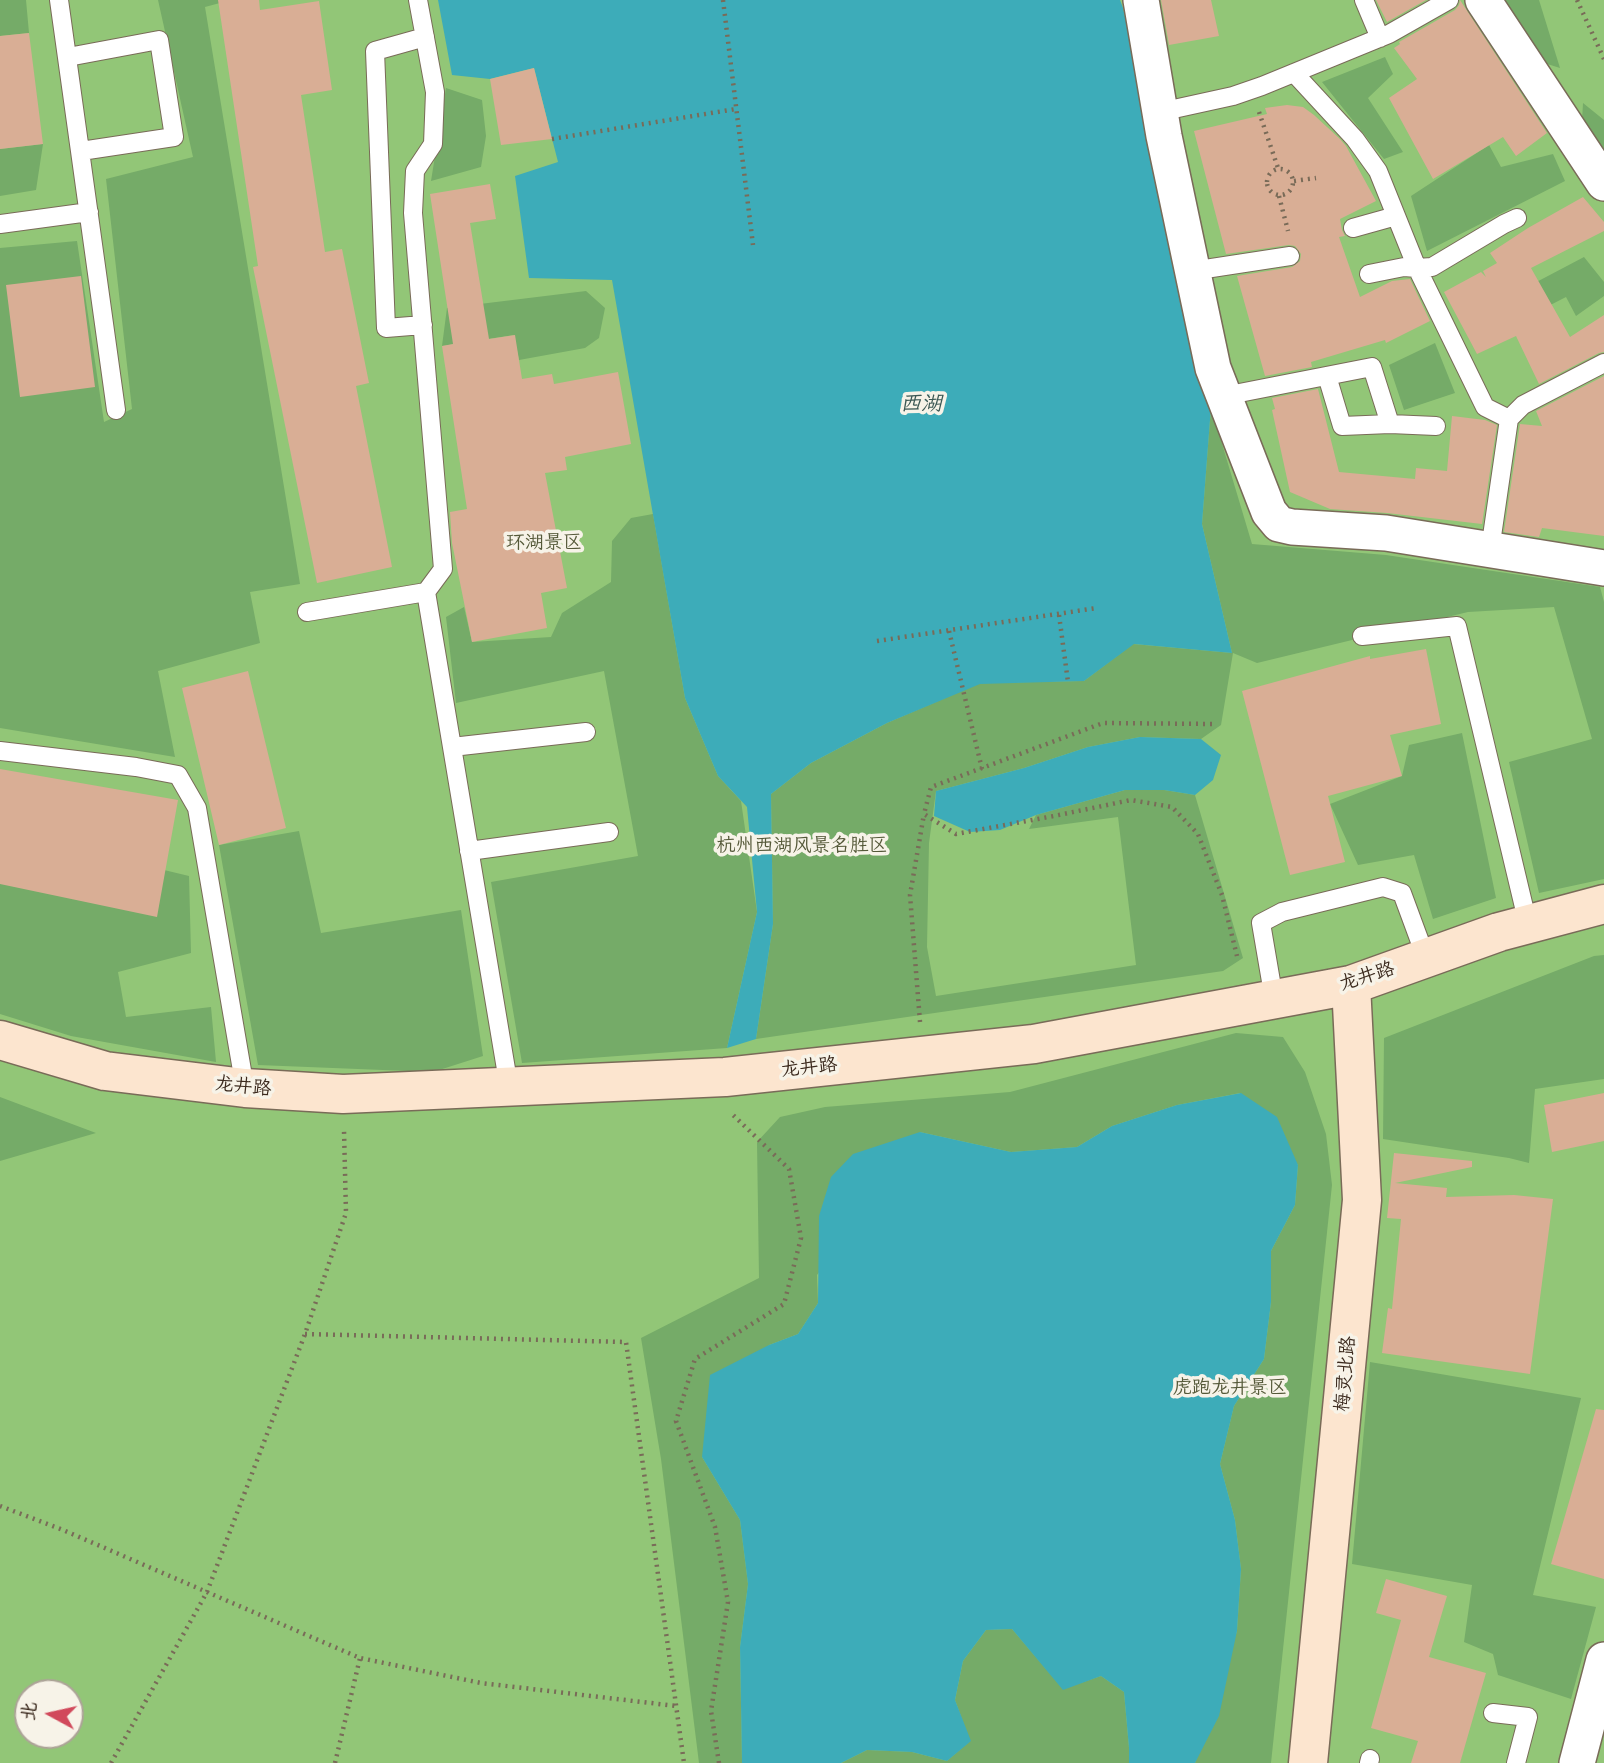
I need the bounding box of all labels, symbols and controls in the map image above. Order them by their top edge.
water label: 西湖 [900,392,942,418]
park label: 环湖景区 [506,532,582,554]
park label: 杭州西湖风景名胜区 [717,835,887,857]
street label: 龙井路 [1336,958,1398,996]
street label: 龙井路 [779,1054,839,1082]
street label: 龙井路 [213,1073,273,1101]
street label: 梅灵北路 [1331,1335,1361,1413]
park label: 虎跑龙井景区 [1173,1377,1287,1399]
north arrow [14,1679,84,1749]
text: 北 [17,1700,42,1722]

